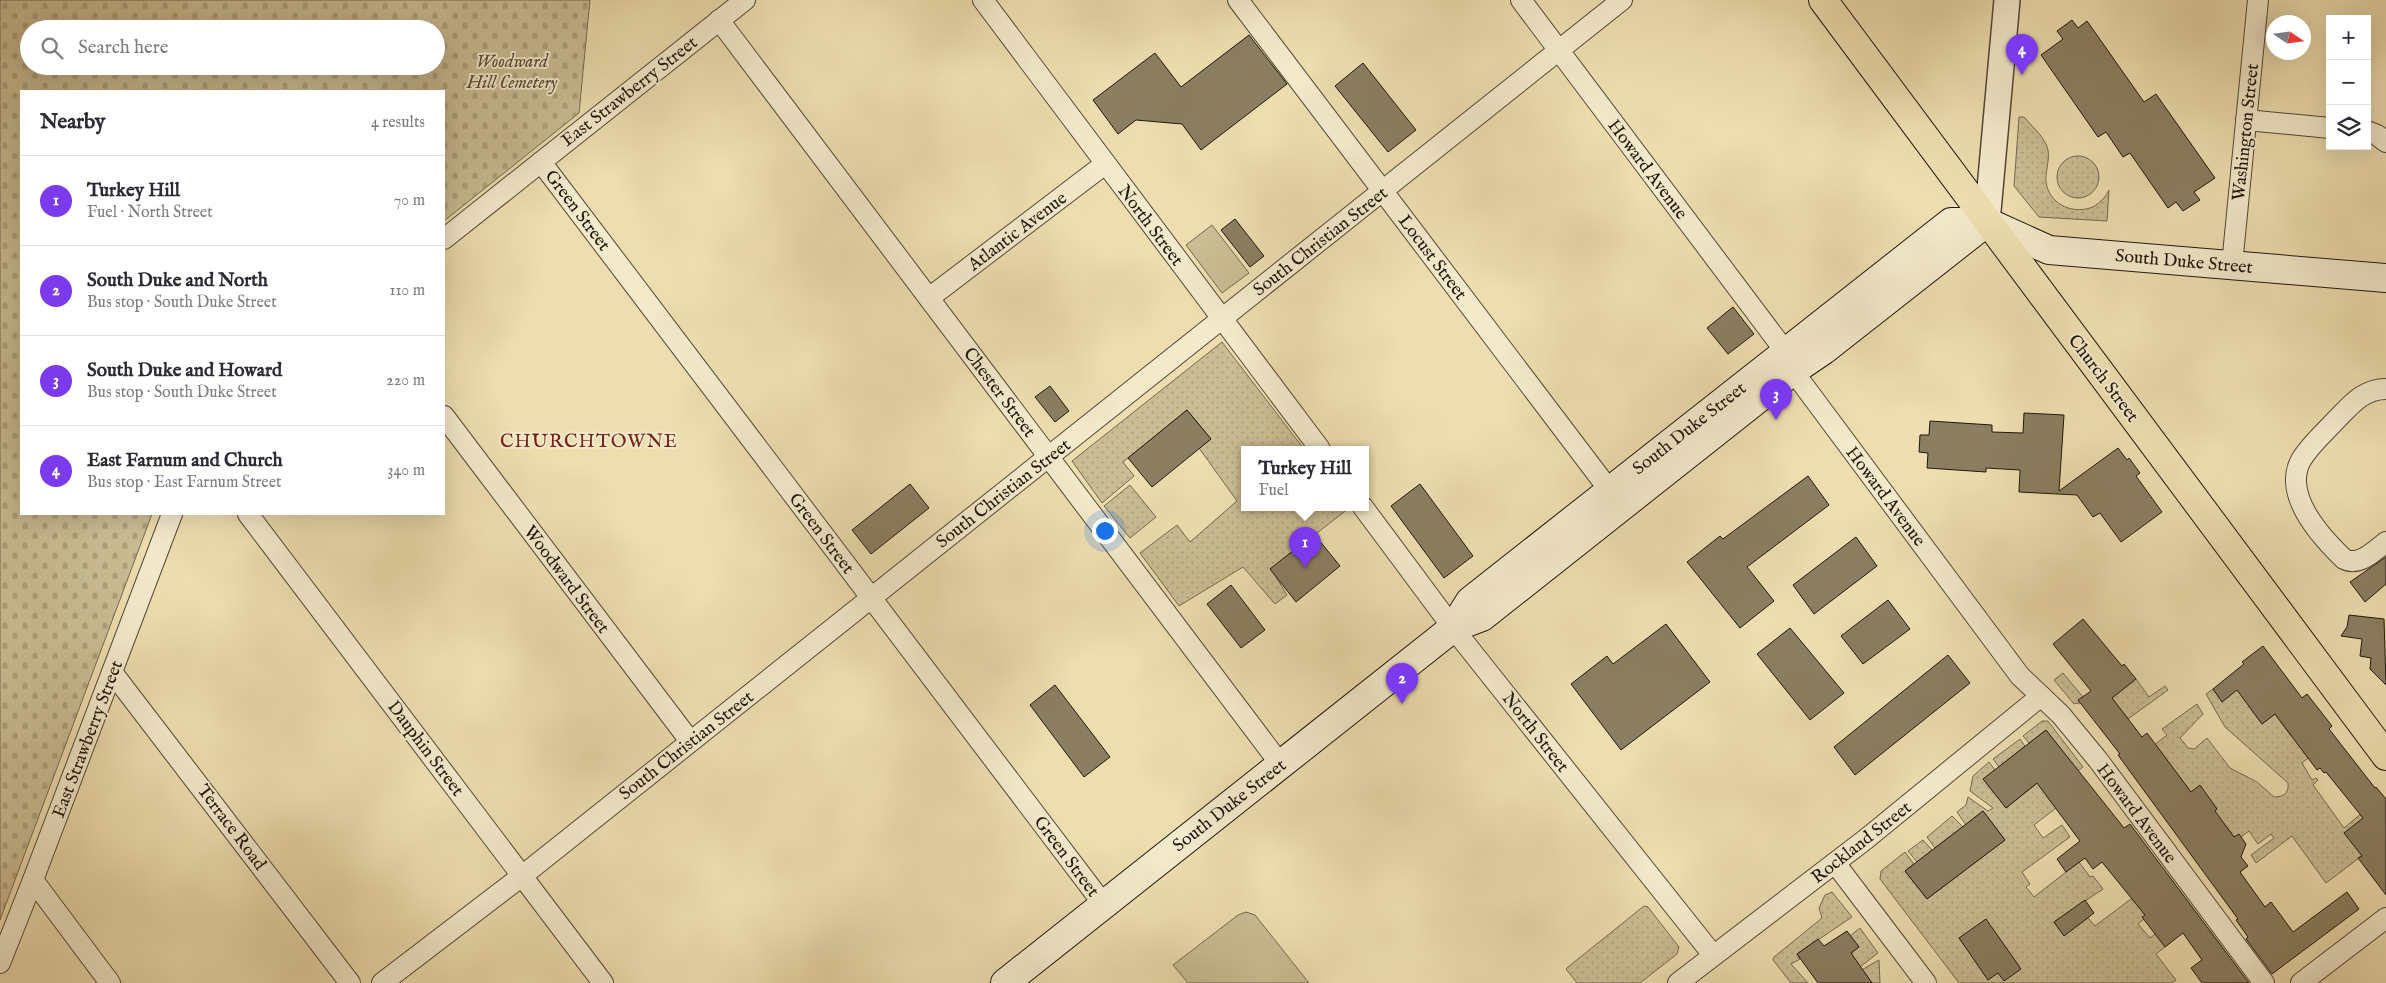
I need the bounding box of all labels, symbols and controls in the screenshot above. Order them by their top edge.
north arrow [2266,15,2311,60]
map controls [2326,15,2371,150]
button: + [2326,15,2371,60]
search box [20,20,445,75]
street label: East Strawberry Street [557,32,703,153]
icon: search [38,34,66,62]
pin: 4 [2006,34,2038,75]
text: Search here [78,36,169,60]
park label: Woodward Hill Cemetery [466,51,558,95]
button: − [2326,60,2371,105]
street label: Washington Street [2228,62,2265,202]
button: layers [2326,105,2371,150]
text: Nearby [40,109,105,136]
text: 4 results [371,113,425,133]
street label: Howard Avenue [1602,115,1692,225]
street label: Green Street [539,166,615,256]
text: Turkey Hill [87,179,180,203]
street label: North Street [1112,181,1188,271]
street label: South Christian Street [1249,182,1393,302]
street label: Atlantic Avenue [963,187,1072,278]
text: 1 [53,191,59,211]
text: 70 m [394,191,425,211]
text: Fuel · North Street [87,203,213,223]
street label: Locust Street [1392,211,1471,305]
street label: South Duke Street [2114,245,2254,280]
text: South Duke and North [87,269,268,293]
text: 2 [52,281,60,301]
text: 110 m [389,281,425,301]
text: Bus stop · South Duke Street [87,293,277,313]
street label: Church Street [2062,330,2143,427]
street label: Chester Street [958,343,1040,442]
text: South Duke and Howard [87,359,282,383]
text: 3 [53,371,59,391]
text: 220 m [386,371,425,391]
street label: South Duke Street [1628,378,1751,481]
pin: 3 [1760,379,1792,420]
text: Bus stop · South Duke Street [87,383,277,403]
district label: CHURCHTOWNE [500,430,678,454]
street label: South Christian Street [932,434,1076,554]
street label: Howard Avenue [1840,442,1930,552]
popup [1241,446,1369,511]
text: East Farnum and Church [87,449,283,473]
text: Turkey Hill [1258,457,1352,481]
text: 4 [52,461,60,481]
text: 340 m [387,461,425,481]
text: Bus stop · East Farnum Street [87,473,282,493]
text: Fuel [1258,481,1289,501]
street label: Green Street [783,489,859,579]
your location [1092,518,1118,544]
street label: Woodward Street [518,521,614,639]
pin: 1 [1289,527,1321,568]
street label: East Strawberry Street [48,658,129,821]
pin: 2 [1386,663,1418,704]
street label: South Christian Street [615,686,759,806]
street label: North Street [1496,688,1573,778]
street label: Dauphin Street [381,697,468,801]
street label: South Duke Street [1168,755,1291,858]
street label: Howard Avenue [2091,759,2181,869]
street label: Terrace Road [191,780,271,876]
street label: Rockland Street [1807,797,1917,890]
street label: Green Street [1028,812,1104,902]

